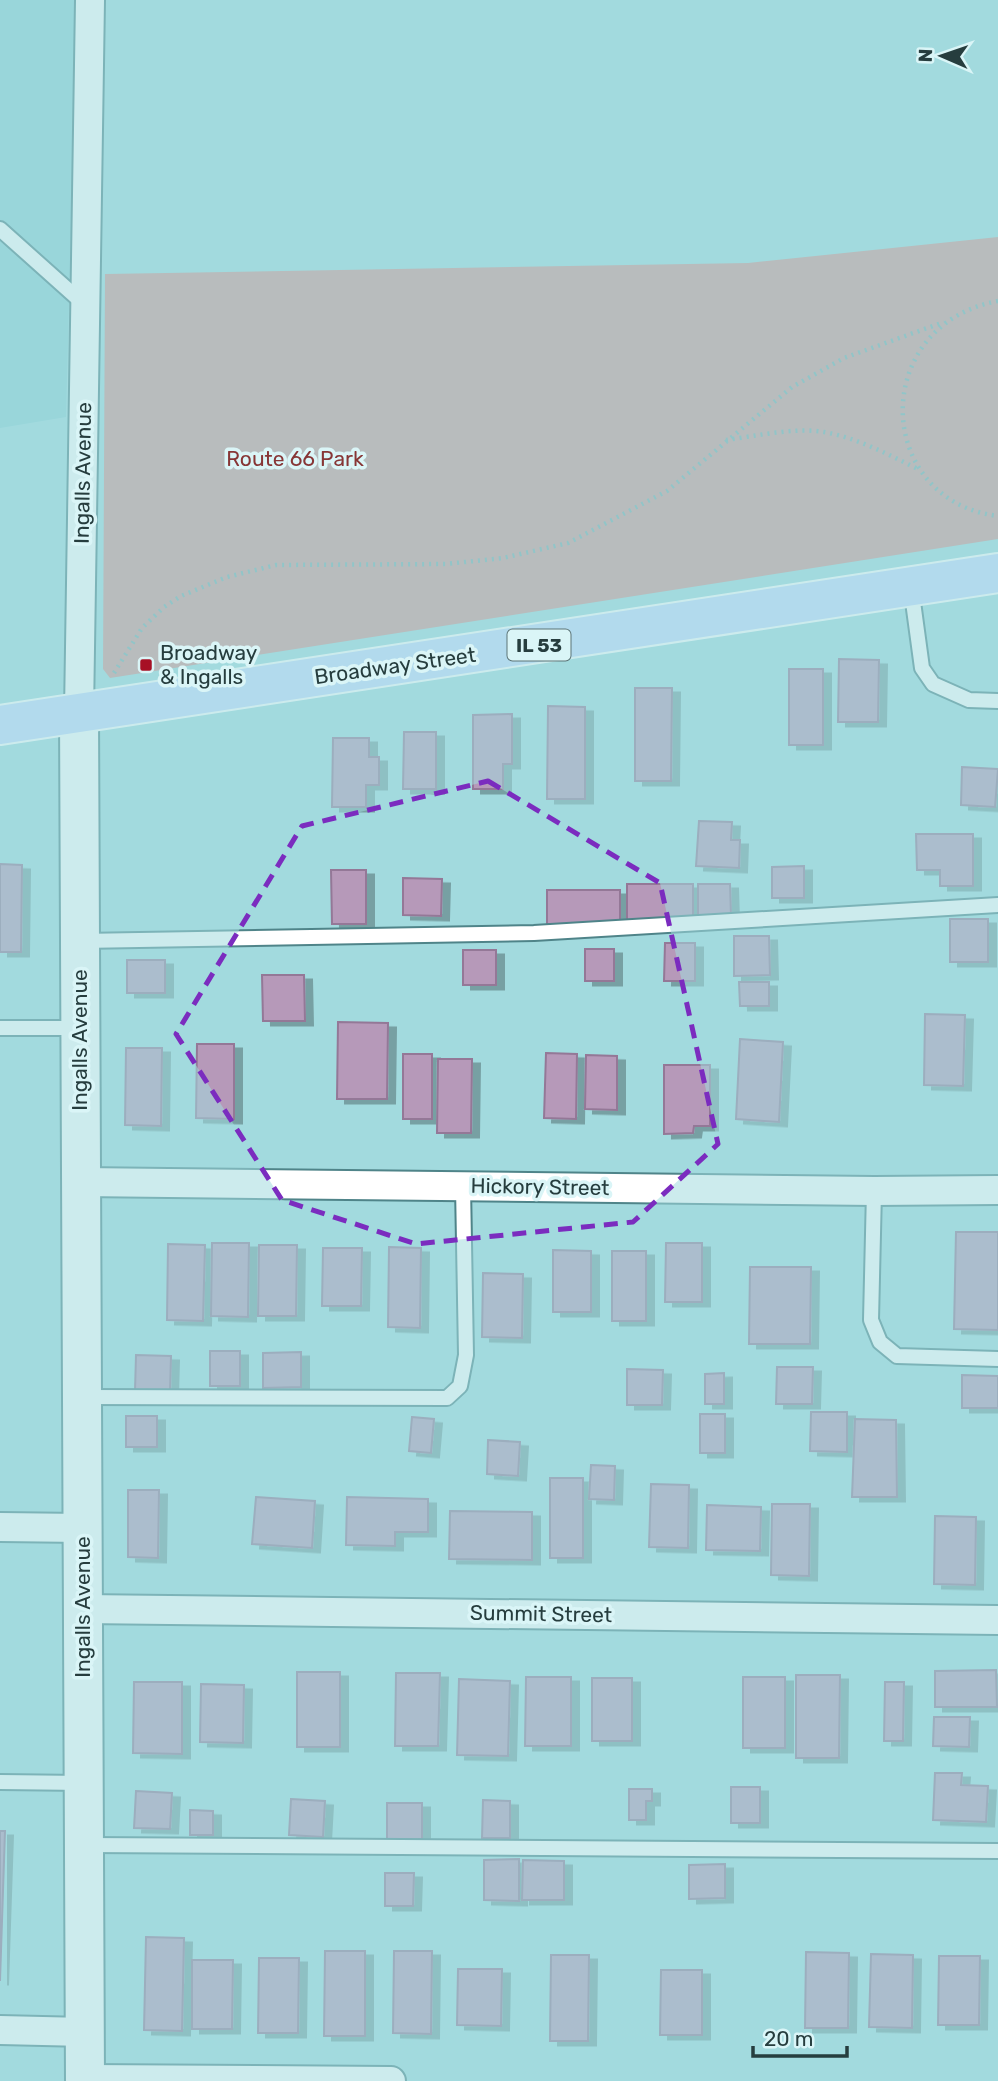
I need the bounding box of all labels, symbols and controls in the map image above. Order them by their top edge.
north arrow [907,21,977,91]
text: N [914,48,937,63]
street label: Ingalls Avenue [69,402,96,544]
park label: Route 66 Park [226,446,364,471]
road number: IL 53 [508,630,570,660]
place label: Broadway & Ingalls [160,640,258,689]
street label: Broadway Street [313,642,477,689]
marker: Broadway & Ingalls [138,657,154,673]
street label: Ingalls Avenue [67,969,92,1111]
street label: Hickory Street [470,1173,610,1200]
street label: Ingalls Avenue [70,1536,95,1678]
street label: Summit Street [470,1600,612,1627]
scale bar [753,2014,848,2058]
text: 20 m [764,2026,813,2051]

